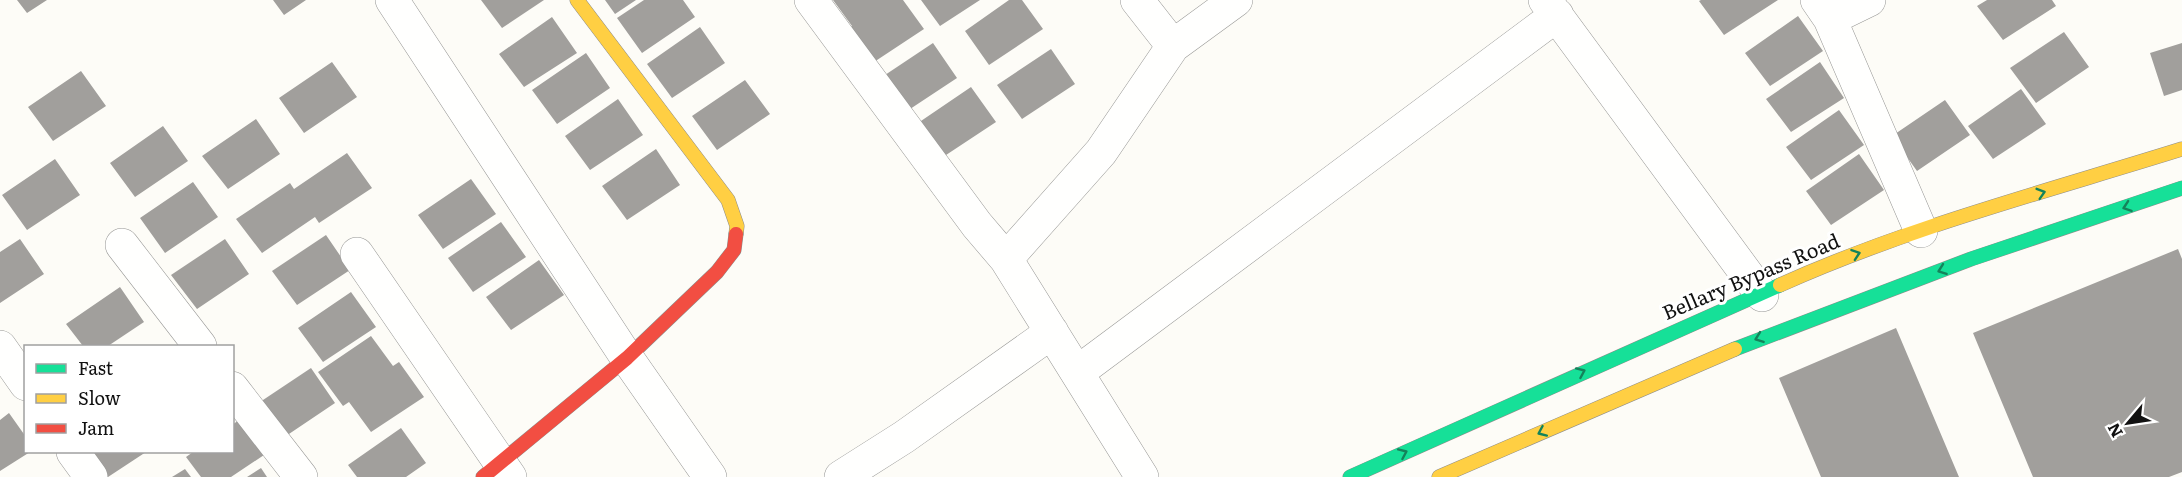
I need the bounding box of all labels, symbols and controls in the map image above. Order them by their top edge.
one-way arrow [2035,188,2046,201]
one-way arrow [2122,200,2133,212]
street label: Bellary Bypass Road [1657,224,1844,326]
one-way arrow [1850,248,1861,261]
one-way arrow [1937,263,1948,276]
one-way arrow [1754,331,1765,344]
legend [24,345,234,453]
text: Fast [78,354,114,381]
one-way arrow [1574,368,1585,380]
text: Slow [78,384,121,411]
north arrow [2098,393,2158,453]
text: Jam [78,414,114,441]
text: N [2100,419,2128,442]
one-way arrow [1537,425,1548,437]
one-way arrow [1397,448,1408,460]

